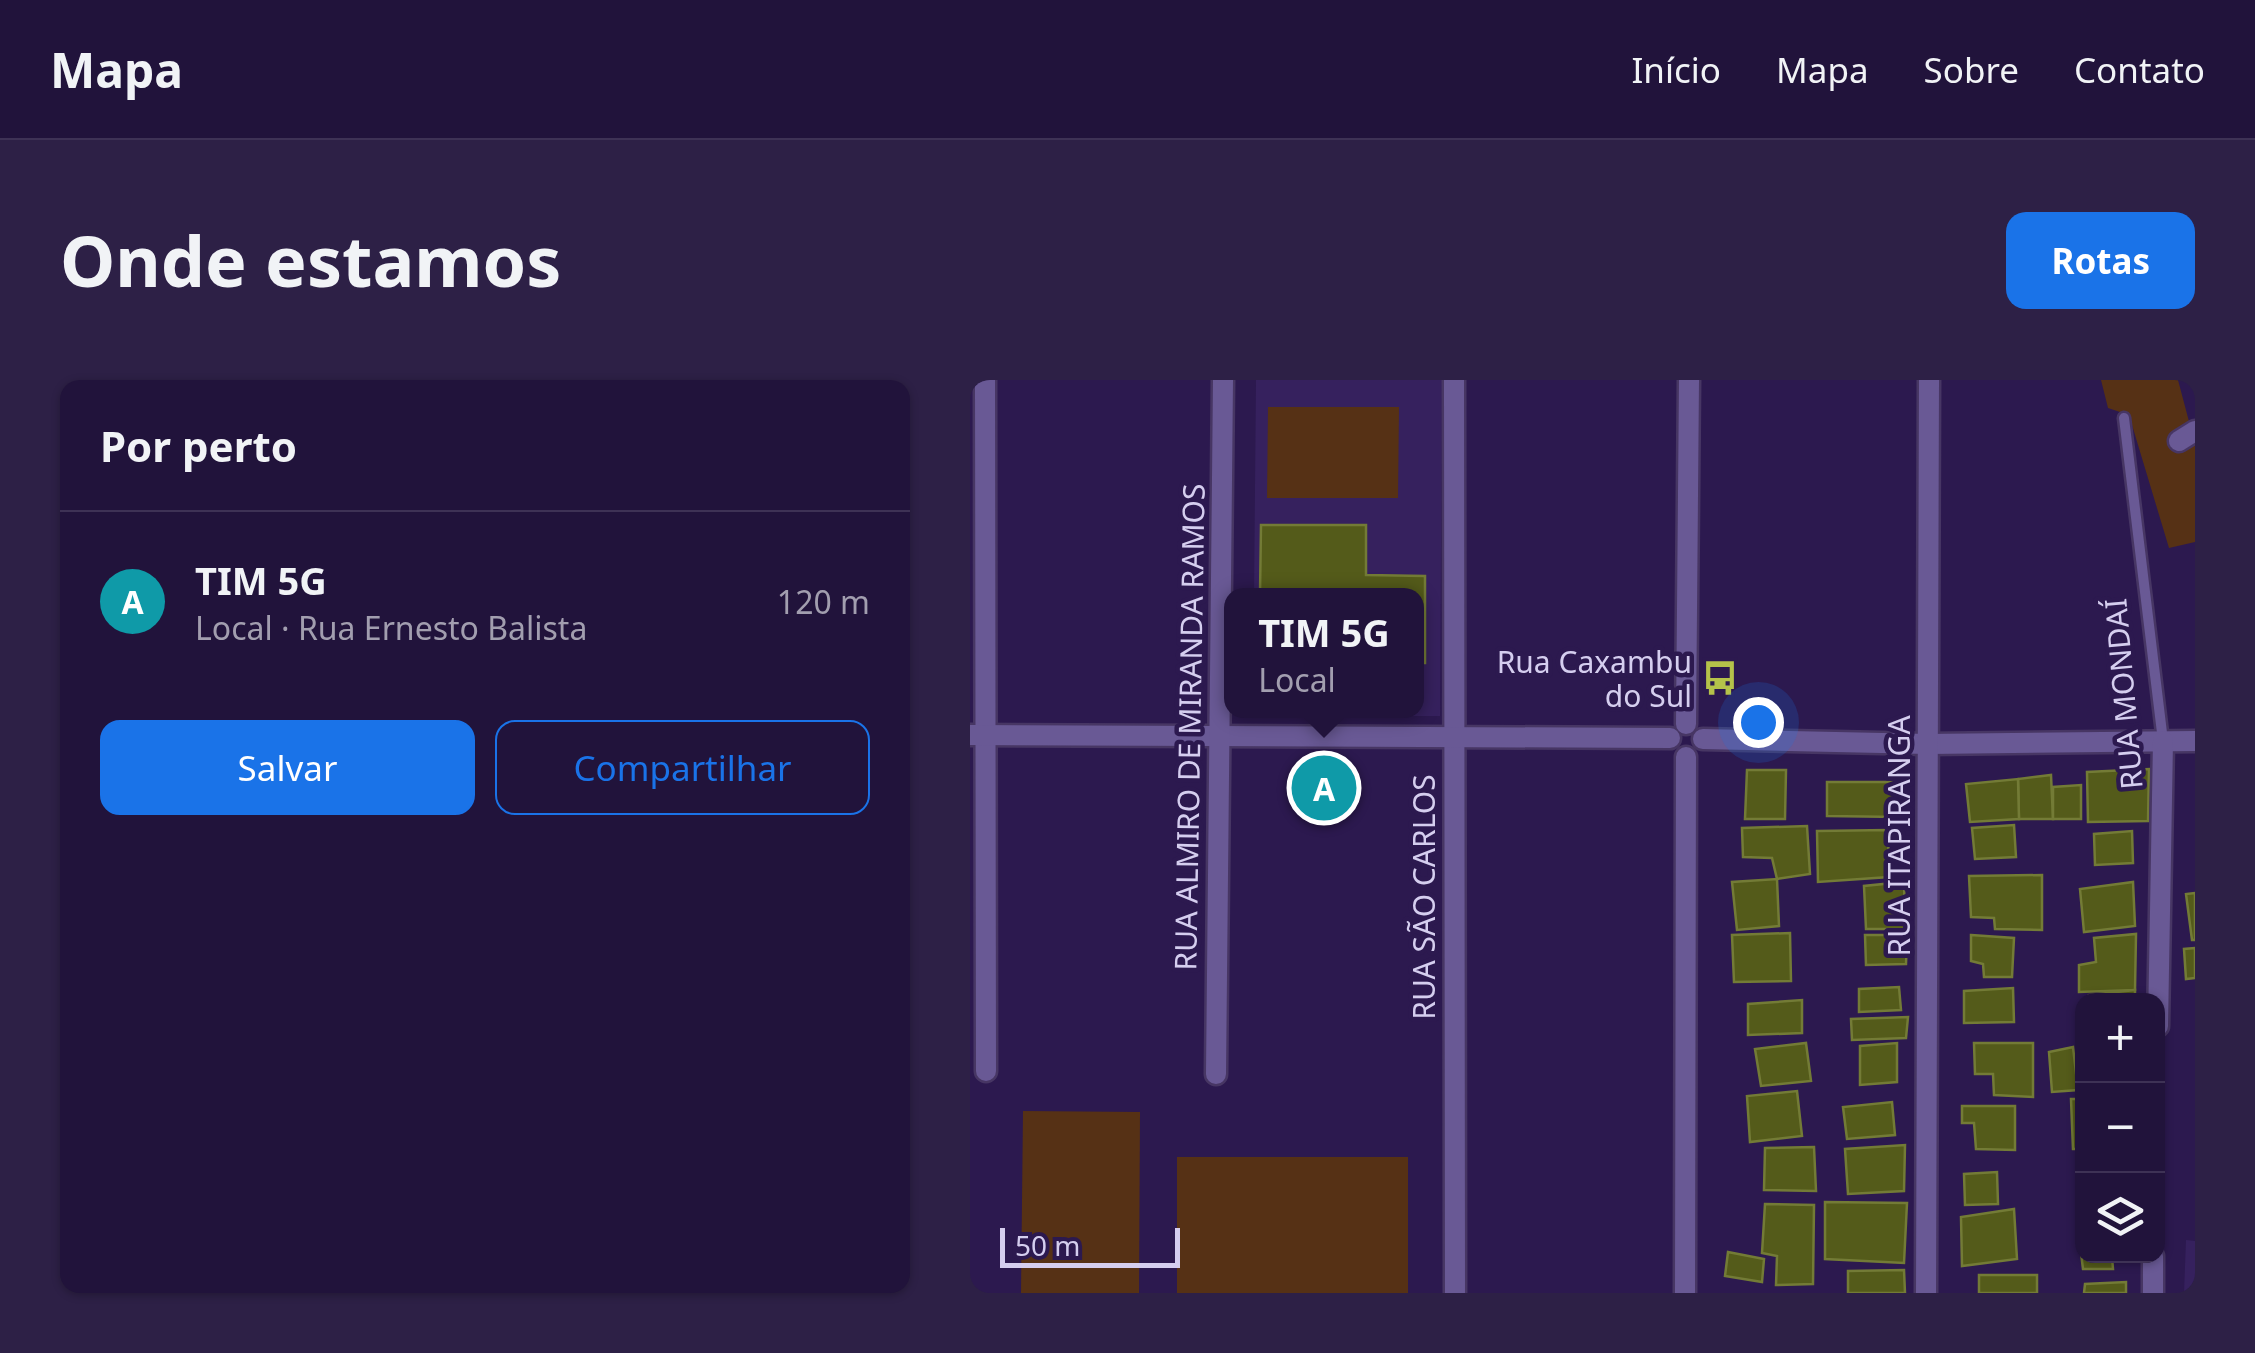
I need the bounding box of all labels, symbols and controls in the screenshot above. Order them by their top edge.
text: Mapa [50,37,183,102]
text: Início [1631,46,1721,93]
text: Mapa [1776,46,1869,93]
text: Sobre [1924,46,2019,93]
text: Contato [2074,46,2205,93]
text: Onde estamos [60,212,561,308]
button: Rotas [2006,212,2195,309]
text: Por perto [100,417,297,474]
street label: RUA ALMIRO DE MIRANDA RAMOS [1164,483,1214,971]
text: TIM 5G [195,554,327,606]
text: A [121,580,144,623]
text: 120 m [777,580,870,623]
popup [1224,588,1424,718]
street label: RUA MONDAÍ [2094,597,2152,791]
text: Local · Rua Ernesto Balista [195,606,587,649]
text: TIM 5G [1258,606,1390,658]
place label: Rua Caxambu do Sul [1497,641,1692,716]
text: Local [1258,658,1336,701]
bus stop icon: Rua Caxambu do Sul [1701,659,1739,697]
your location [1733,697,1784,748]
street label: RUA ITAPIRANGA [1878,715,1919,957]
button: Salvar [100,720,475,815]
button: Compartilhar [495,720,870,815]
pin: A [1292,750,1356,826]
street label: RUA SÃO CARLOS [1403,774,1444,1020]
map controls [2075,993,2165,1263]
button: + [2075,993,2165,1083]
button: − [2075,1083,2165,1173]
button: layers [2075,1173,2165,1263]
scale bar [1000,1223,1180,1268]
text: 50 m [1015,1226,1081,1264]

